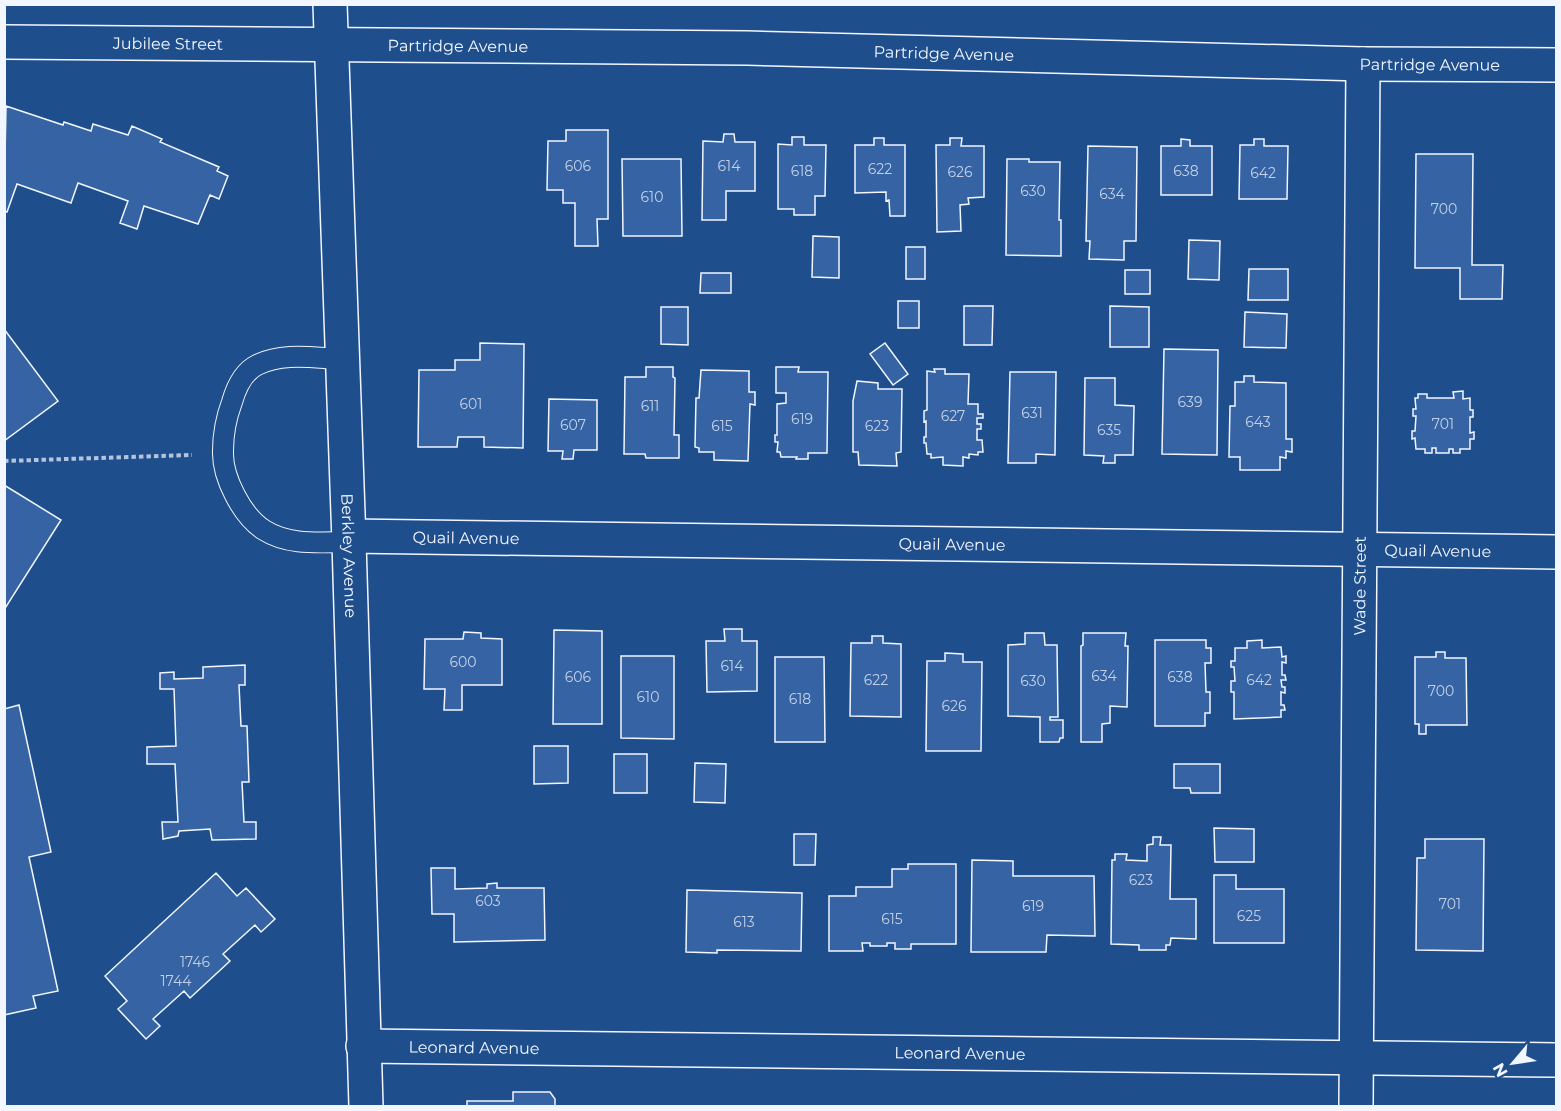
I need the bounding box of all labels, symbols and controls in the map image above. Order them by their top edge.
street label: Jubilee Street [112,34,224,54]
street label: Partridge Avenue [388,36,528,56]
street label: Partridge Avenue [873,42,1014,65]
street label: Partridge Avenue [1359,55,1500,75]
house number: 606 [565,157,592,175]
house number: 614 [718,157,741,175]
house number: 622 [868,160,892,178]
house number: 618 [791,162,813,180]
house number: 638 [1173,162,1199,180]
house number: 626 [948,163,973,181]
house number: 642 [1250,164,1276,182]
house number: 630 [1020,182,1046,200]
house number: 634 [1099,185,1126,203]
house number: 610 [641,188,663,206]
house number: 700 [1431,200,1457,218]
house number: 639 [1178,393,1202,411]
house number: 601 [460,395,482,413]
house number: 611 [641,397,659,415]
house number: 631 [1021,404,1043,422]
house number: 627 [941,407,965,425]
house number: 619 [791,410,813,428]
house number: 643 [1245,413,1271,431]
house number: 701 [1432,415,1454,433]
house number: 607 [560,416,586,434]
house number: 615 [711,417,733,435]
house number: 623 [865,417,889,435]
house number: 635 [1097,421,1121,439]
street label: Berkley Avenue [337,493,360,618]
street label: Quail Avenue [412,528,520,548]
street label: Quail Avenue [898,534,1006,555]
street label: Wade Street [1350,536,1370,636]
street label: Quail Avenue [1384,541,1491,561]
house number: 600 [449,653,477,671]
house number: 614 [721,657,744,675]
house number: 634 [1091,667,1118,685]
house number: 606 [565,668,592,686]
house number: 638 [1167,668,1193,686]
house number: 622 [864,671,888,689]
house number: 642 [1246,671,1272,689]
house number: 630 [1020,672,1046,690]
house number: 700 [1428,682,1454,700]
house number: 610 [637,688,659,706]
house number: 618 [789,690,811,708]
house number: 626 [942,697,967,715]
house number: 623 [1129,871,1153,889]
house number: 603 [475,892,501,910]
house number: 701 [1439,895,1461,913]
house number: 619 [1022,897,1044,915]
house number: 625 [1237,907,1261,925]
house number: 615 [881,910,903,928]
house number: 613 [733,913,755,931]
house number: 1746 [180,953,211,971]
house number: 1744 [161,972,192,990]
north arrow [1483,1033,1543,1093]
street label: Leonard Avenue [408,1038,540,1058]
street label: Leonard Avenue [894,1043,1026,1064]
text: N [1489,1060,1512,1080]

